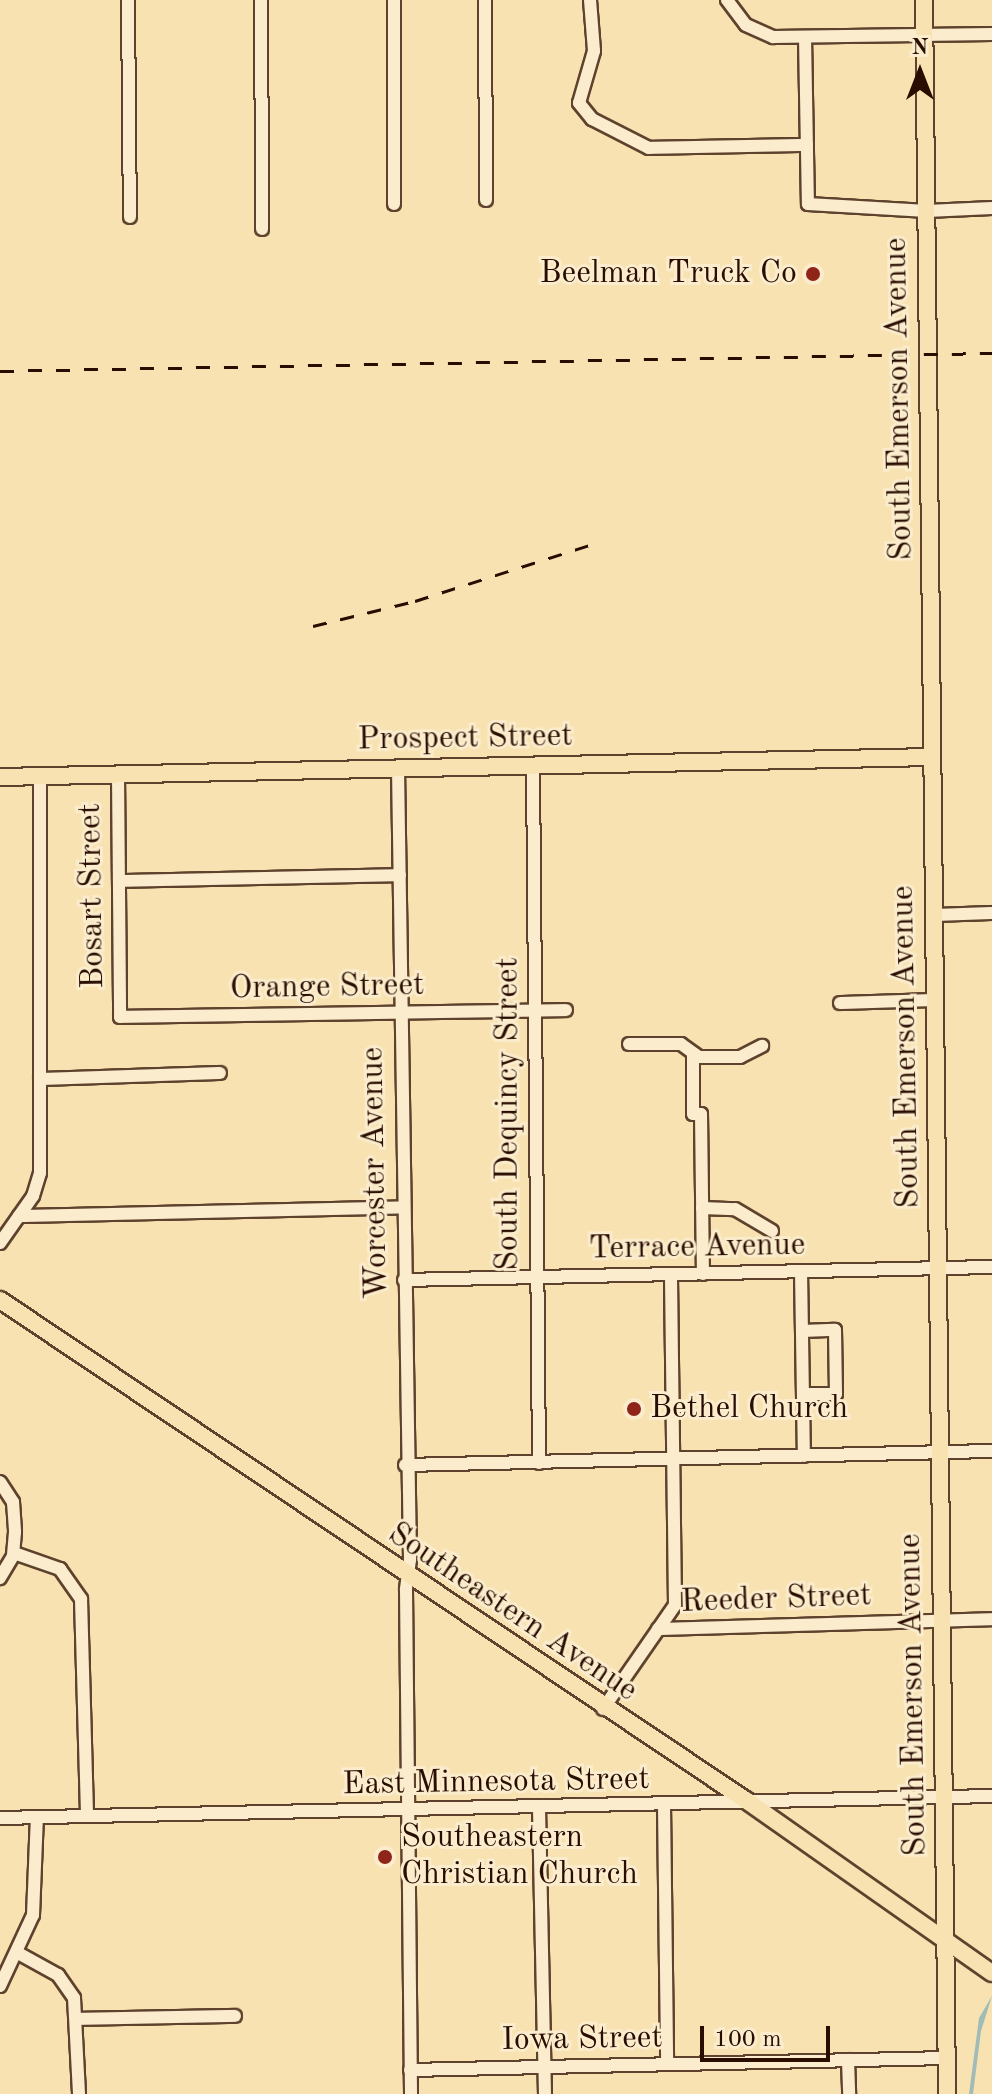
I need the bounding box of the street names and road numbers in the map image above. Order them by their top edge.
street label: South Emerson Avenue [878,237,922,561]
street label: Prospect Street [357,718,573,760]
street label: Bosart Street [72,803,114,989]
street label: South Emerson Avenue [885,885,929,1209]
street label: South Dequincy Street [490,957,528,1271]
street label: Orange Street [229,967,425,1009]
street label: Worcester Avenue [355,1047,397,1299]
street label: Terrace Avenue [588,1227,806,1269]
street label: Southeastern Avenue [380,1515,644,1711]
street label: South Emerson Avenue [892,1533,936,1857]
street label: Reeder Street [680,1577,872,1623]
street label: East Minnesota Street [342,1761,650,1805]
street label: Iowa Street [501,2019,663,2061]

